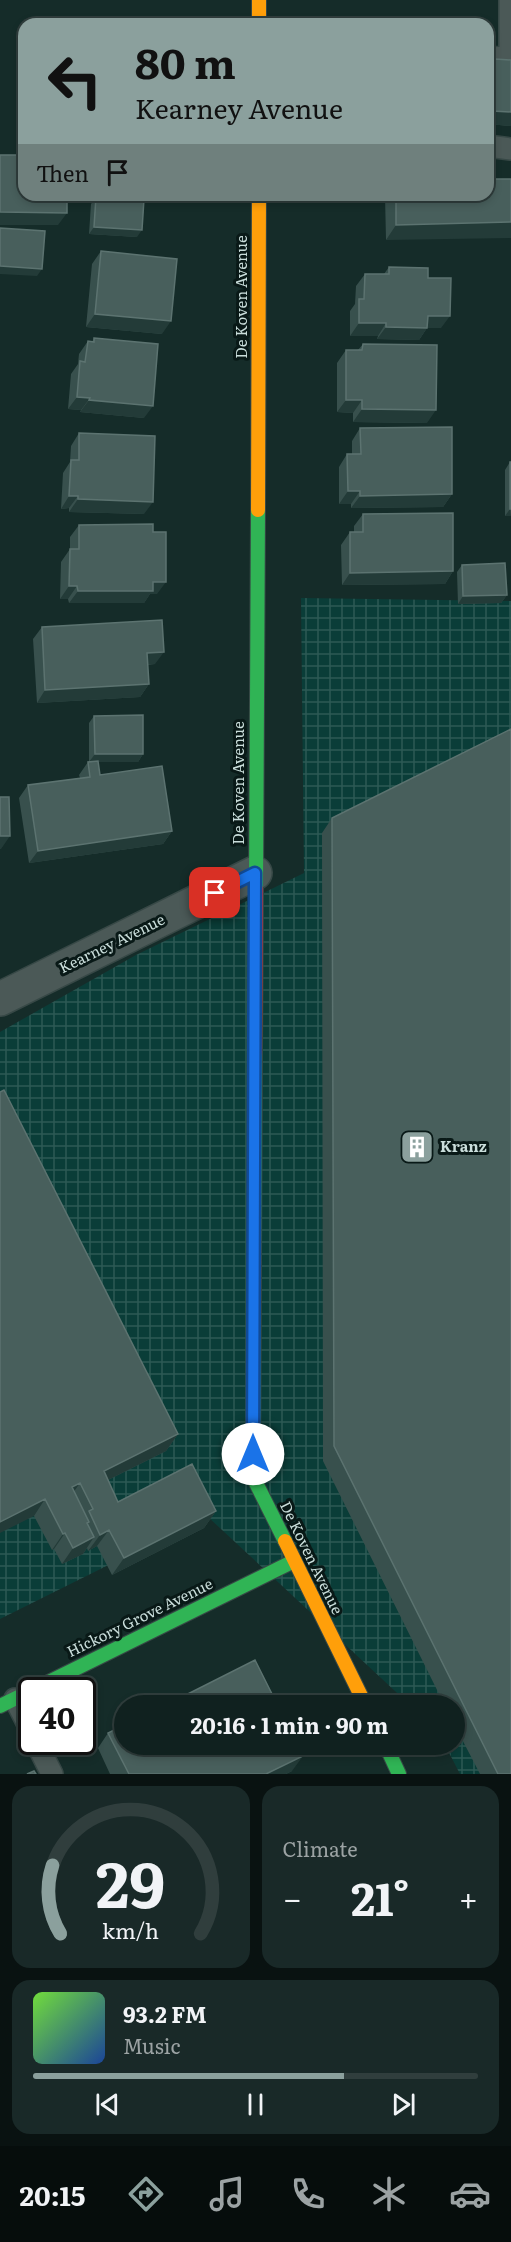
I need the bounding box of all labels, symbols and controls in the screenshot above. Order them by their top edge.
text: 80 m [135,30,236,92]
icon: left [36,42,114,120]
text: Kearney Avenue [135,87,343,127]
text: Then [36,156,89,189]
icon: arrive [101,156,134,189]
street label: De Koven Avenue [229,235,252,359]
street label: De Koven Avenue [226,721,249,845]
pin [189,867,240,918]
icon: arrive [198,876,231,909]
street label: Kearney Avenue [54,907,168,978]
building icon: Kranz [399,1129,435,1165]
place label: Kranz [440,1134,487,1157]
position arrow [221,1422,285,1486]
street label: De Koven Avenue [275,1497,350,1618]
street label: Hickory Grove Avenue [62,1571,216,1662]
speed limit sign: 40 [18,1677,96,1755]
text: 20:16 · 1 min · 90 m [191,1708,388,1741]
text: Climate [283,1833,358,1863]
text: 29 [96,1835,165,1927]
text: 21° [351,1863,410,1930]
text: − [283,1872,302,1921]
text: + [459,1872,478,1921]
text: km/h [102,1914,159,1946]
text: 93.2 FM [123,1997,207,2030]
text: Music [123,2030,180,2060]
icon: previous [91,2088,124,2121]
icon: pause [239,2088,272,2121]
icon: next [387,2088,420,2121]
icon: directions [125,2173,167,2215]
icon: music [206,2173,248,2215]
icon: phone [287,2173,329,2215]
icon: climate [368,2173,410,2215]
icon: car [449,2173,491,2215]
text: 20:15 [20,2174,85,2214]

